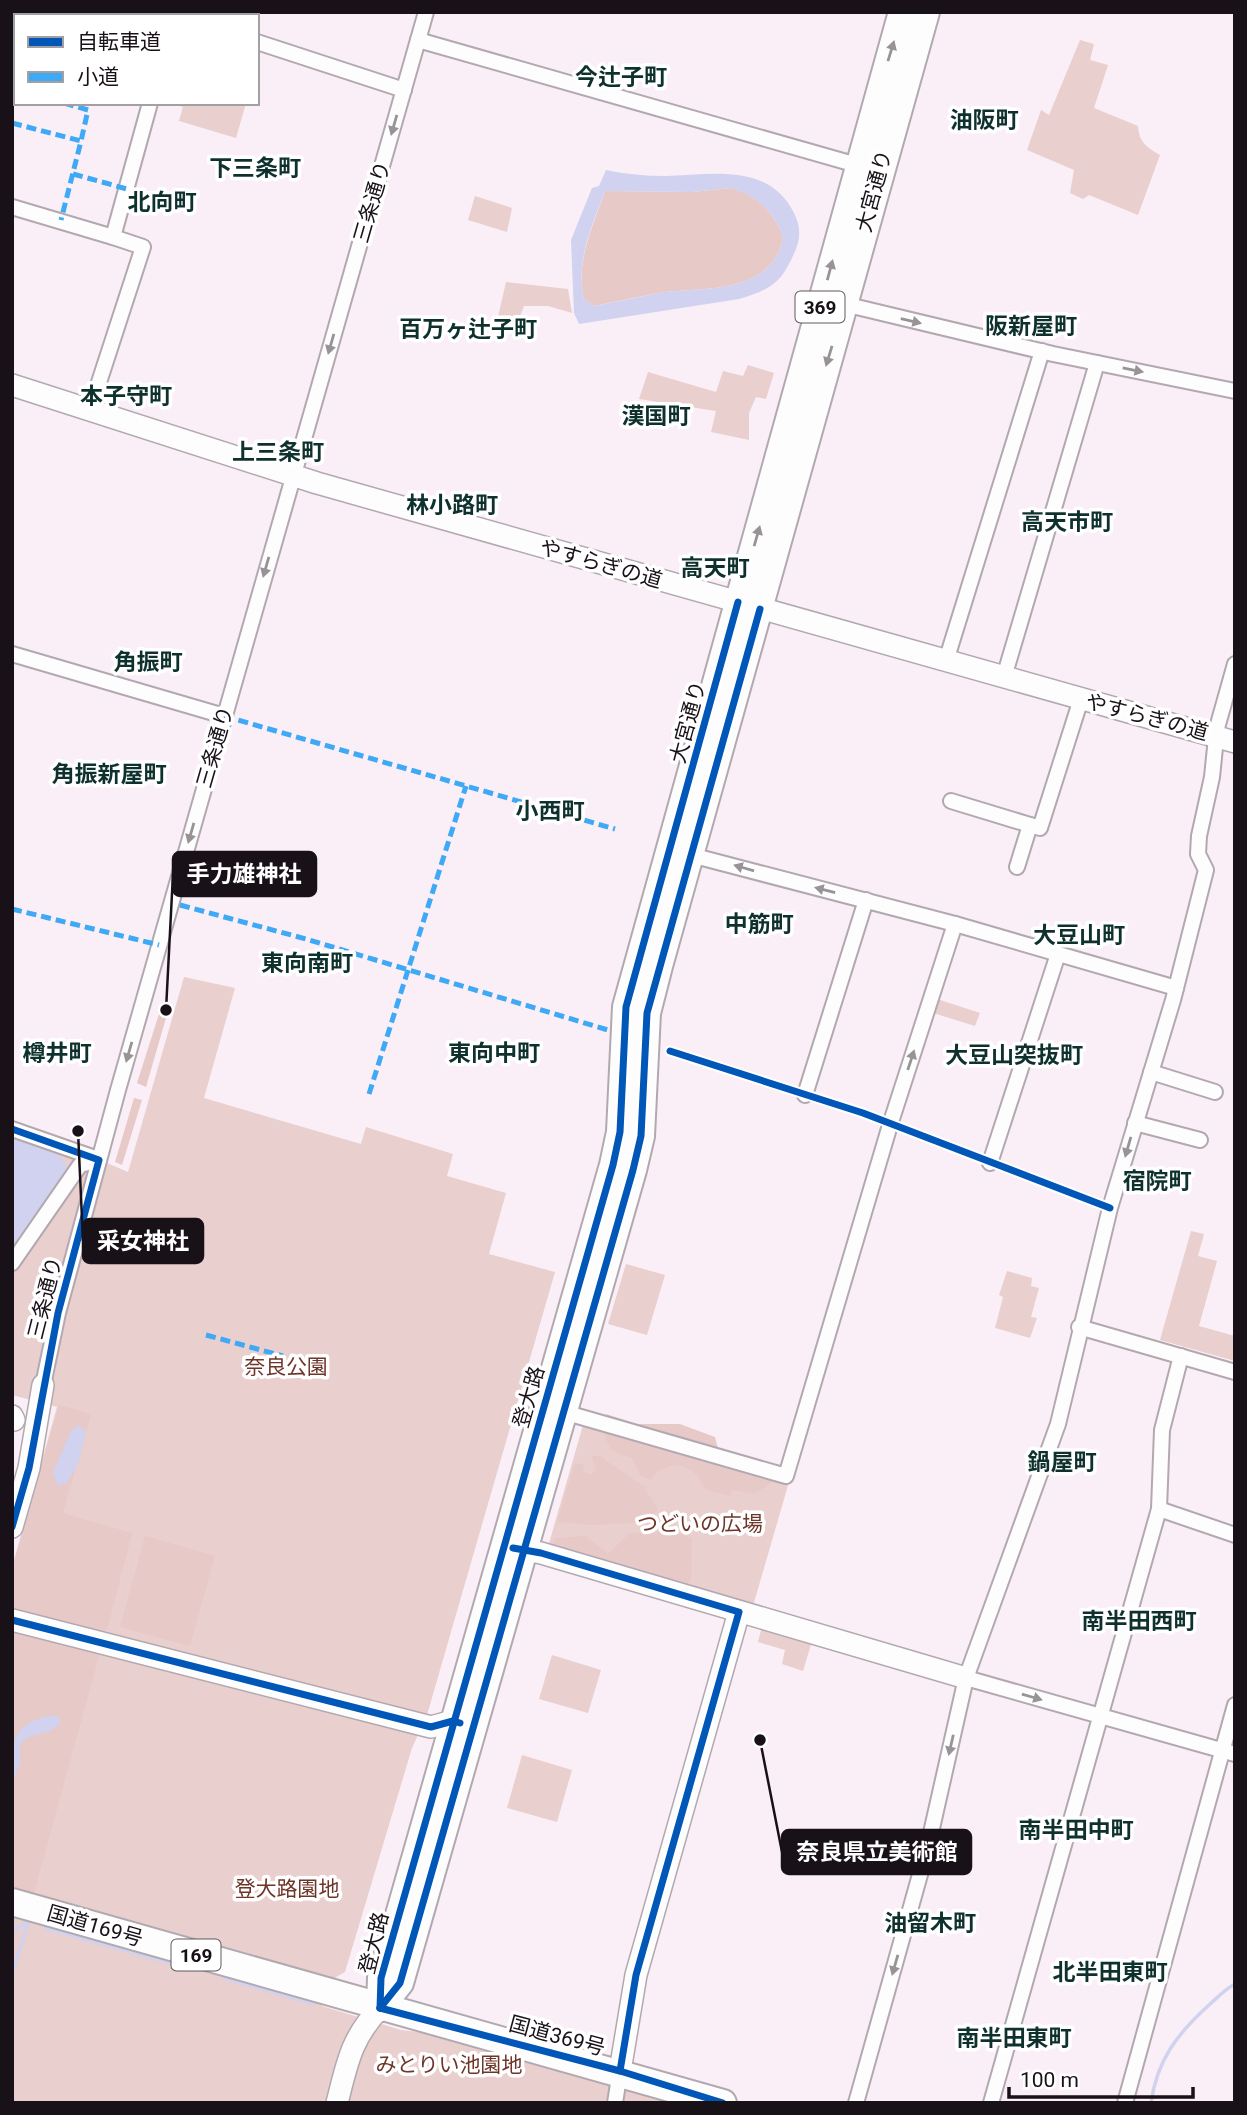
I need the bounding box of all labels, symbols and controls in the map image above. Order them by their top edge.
legend [14,14,259,105]
text: 自転車道 [77,30,161,54]
one-way arrow [886,40,896,61]
district label: 今辻子町 [575,64,667,91]
text: 小道 [77,65,119,89]
district label: 油阪町 [950,107,1019,134]
one-way arrow [388,114,399,136]
street label: 大宮通り [852,147,896,235]
district label: 下三条町 [209,155,301,182]
street label: 三条通り [349,158,395,246]
district label: 北向町 [128,189,197,216]
one-way arrow [825,259,835,280]
road number: 369 [796,292,844,322]
district label: 阪新屋町 [985,313,1077,340]
district label: 百万ヶ辻子町 [399,316,537,343]
one-way arrow [900,316,922,327]
one-way arrow [326,333,336,354]
one-way arrow [823,346,833,367]
one-way arrow [1122,365,1144,376]
district label: 本子守町 [80,383,172,410]
district label: 漢国町 [622,403,691,430]
district label: 上三条町 [232,439,324,466]
district label: 林小路町 [406,492,498,519]
district label: 高天市町 [1021,509,1113,536]
one-way arrow [752,526,762,547]
street label: やすらぎの道 [537,535,665,593]
district label: 高天町 [681,555,750,582]
one-way arrow [261,557,271,578]
district label: 角振町 [114,649,183,676]
street label: 大宮通り [666,678,710,766]
street label: やすらぎの道 [1083,689,1211,745]
street label: 三条通り [192,703,238,791]
district label: 角振新屋町 [52,761,167,788]
district label: 小西町 [516,798,585,825]
one-way arrow [185,823,195,844]
callout: 手力雄神社 [173,852,316,896]
text: 手力雄神社 [187,861,302,888]
one-way arrow [733,863,754,873]
one-way arrow [814,884,836,895]
district label: 中筋町 [725,911,794,938]
district label: 大豆山町 [1033,922,1125,949]
district label: 東向南町 [261,950,353,977]
district label: 樽井町 [23,1040,92,1067]
district label: 東向中町 [448,1040,540,1067]
one-way arrow [123,1042,133,1063]
district label: 大豆山突抜町 [945,1042,1083,1069]
one-way arrow [906,1049,917,1070]
one-way arrow [1122,1137,1132,1158]
district label: 宿院町 [1123,1168,1192,1195]
callout: 采女神社 [83,1219,203,1263]
text: 采女神社 [97,1228,189,1255]
street label: 三条通り [23,1254,67,1342]
park label: 奈良公園 [244,1355,328,1379]
street label: 登大路 [509,1363,549,1431]
district label: 鍋屋町 [1028,1449,1097,1476]
park label: つどいの広場 [637,1512,763,1536]
district label: 南半田西町 [1082,1608,1197,1635]
one-way arrow [1021,1693,1042,1703]
one-way arrow [945,1734,956,1756]
district label: 南半田中町 [1019,1817,1134,1844]
callout: 奈良県立美術館 [782,1830,971,1874]
text: 奈良県立美術館 [797,1839,958,1866]
park label: 登大路園地 [235,1877,340,1901]
street label: 国道169号 [44,1901,146,1951]
street label: 登大路 [355,1910,393,1976]
district label: 油留木町 [884,1910,976,1937]
road number: 169 [172,1940,220,1970]
one-way arrow [889,1955,899,1976]
district label: 北半田東町 [1053,1959,1168,1986]
street label: 国道369号 [506,2012,608,2060]
district label: 南半田東町 [957,2025,1072,2052]
park label: みとりい池園地 [376,2053,523,2077]
scale bar [1009,2056,1193,2100]
text: 100 m [1020,2068,1079,2092]

